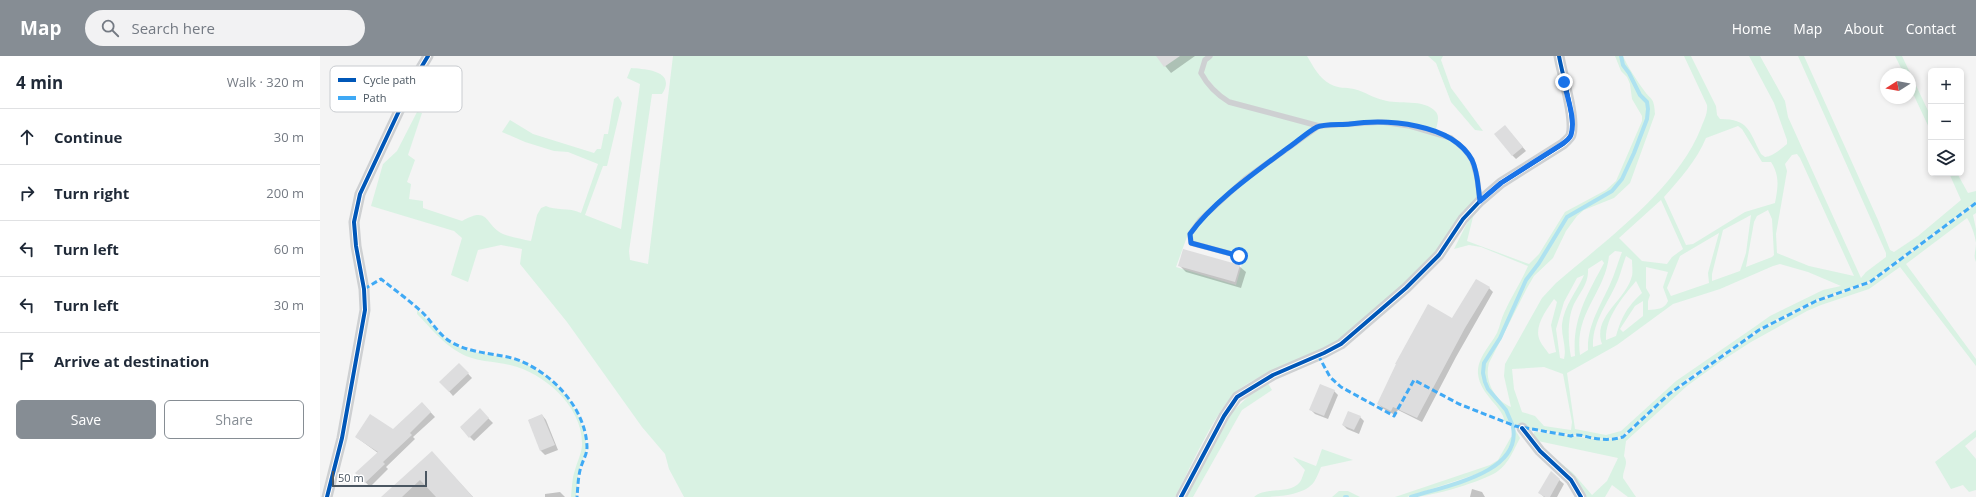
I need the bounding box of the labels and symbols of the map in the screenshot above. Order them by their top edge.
legend [330,66,462,112]
north arrow [1880,68,1916,104]
text: Cycle path [363,72,416,87]
route end [1555,73,1573,91]
text: Path [363,90,386,105]
route start [1230,247,1248,265]
scale bar [332,469,427,488]

